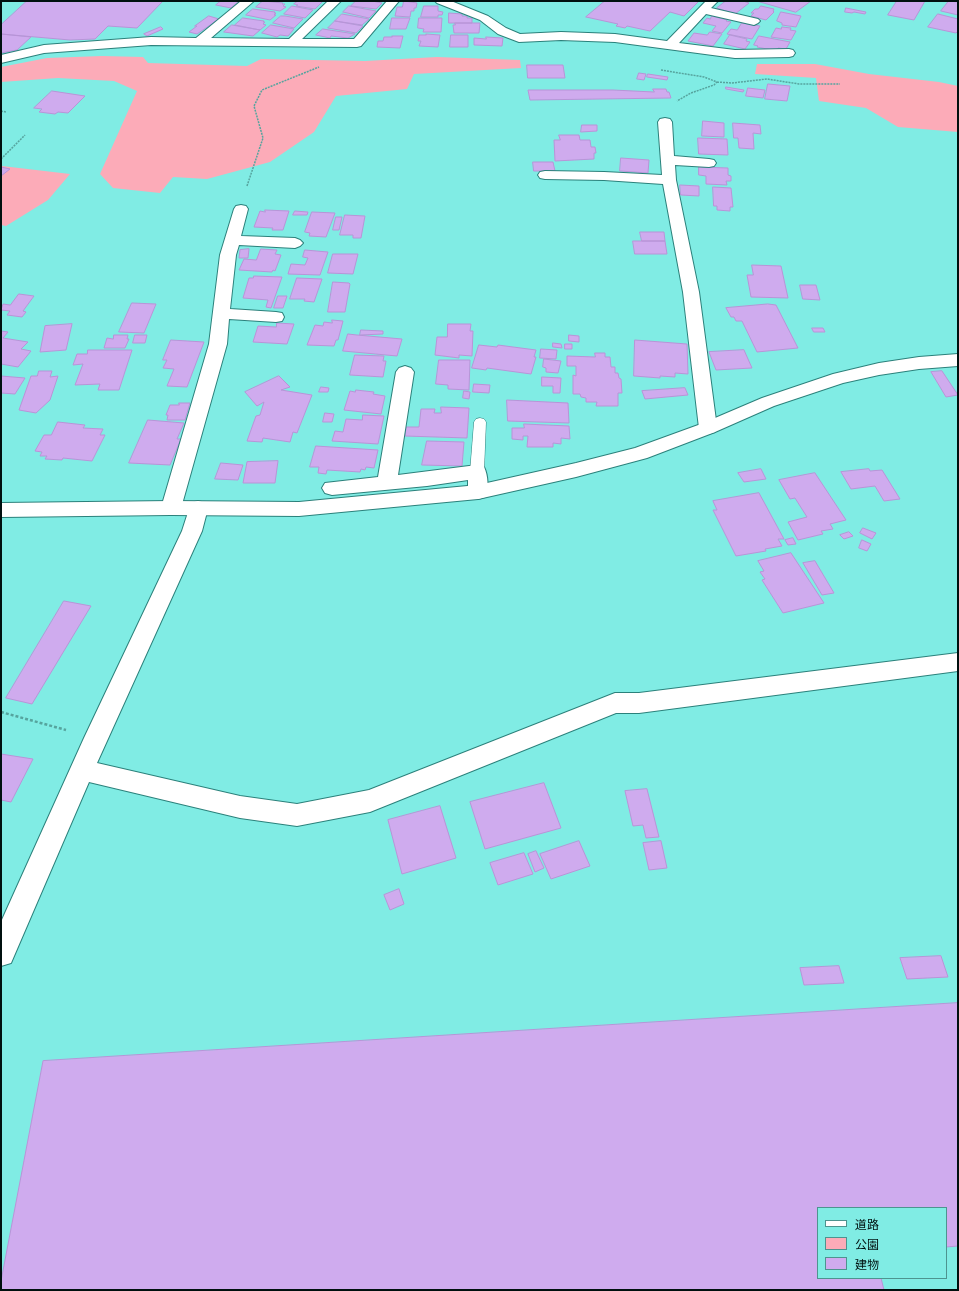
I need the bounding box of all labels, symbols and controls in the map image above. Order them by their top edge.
legend [817,1207,947,1279]
text: 道路 [855,1217,879,1232]
text: 公園 [855,1237,879,1252]
text: 建物 [855,1257,879,1272]

